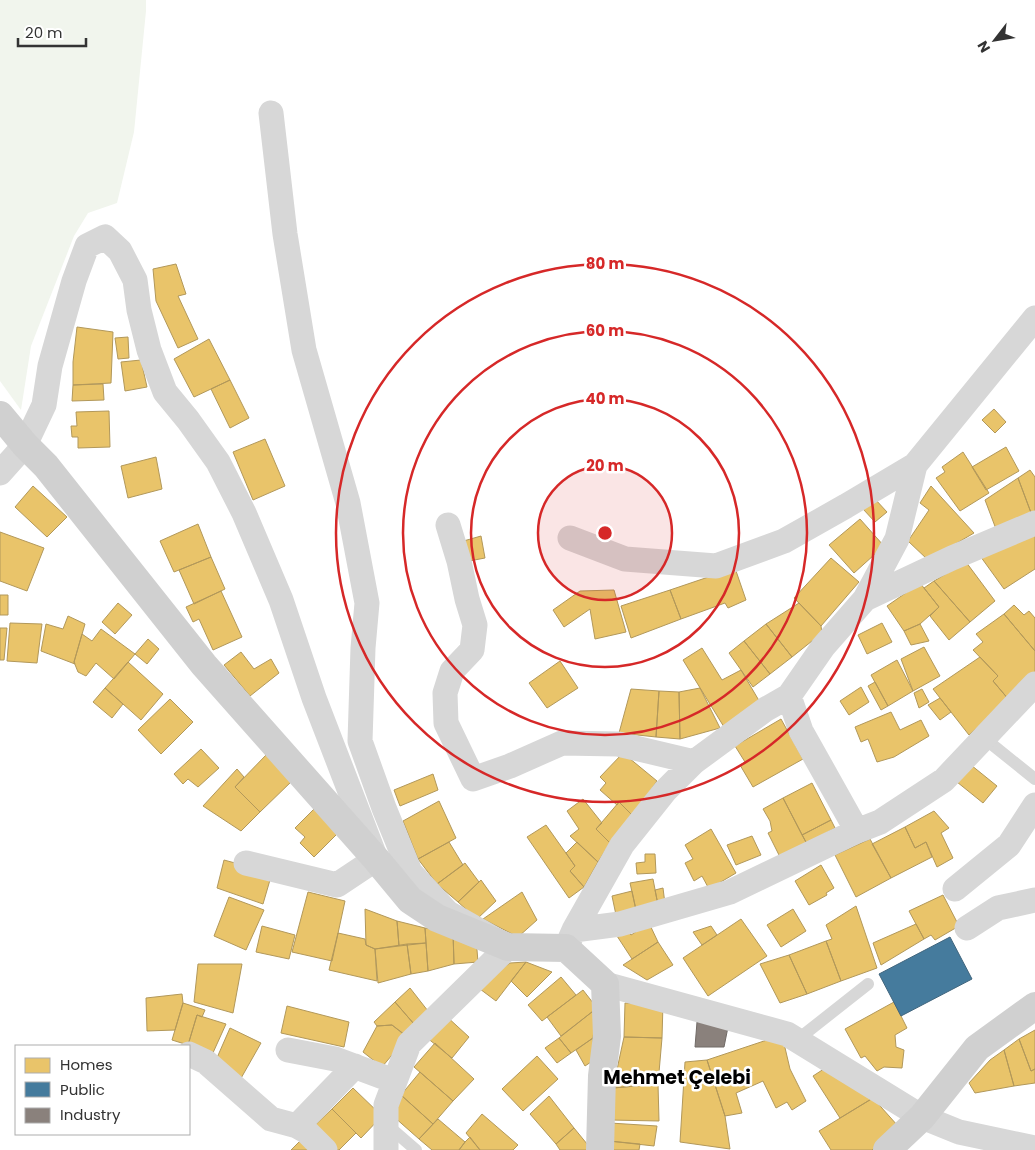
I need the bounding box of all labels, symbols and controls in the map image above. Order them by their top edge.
scale bar [18,15,85,47]
north arrow [970,15,1020,65]
text: 20 m [25,22,63,43]
text: N [973,37,995,56]
text: 80 m [586,253,624,274]
text: 60 m [586,320,624,341]
text: 40 m [585,388,625,409]
text: 20 m [586,455,624,476]
centre of rings [596,524,614,542]
legend [15,1045,190,1135]
text: Homes [60,1054,113,1075]
district label: Mehmet Çelebi [603,1064,751,1091]
text: Public [60,1079,105,1100]
text: Industry [60,1104,121,1125]

